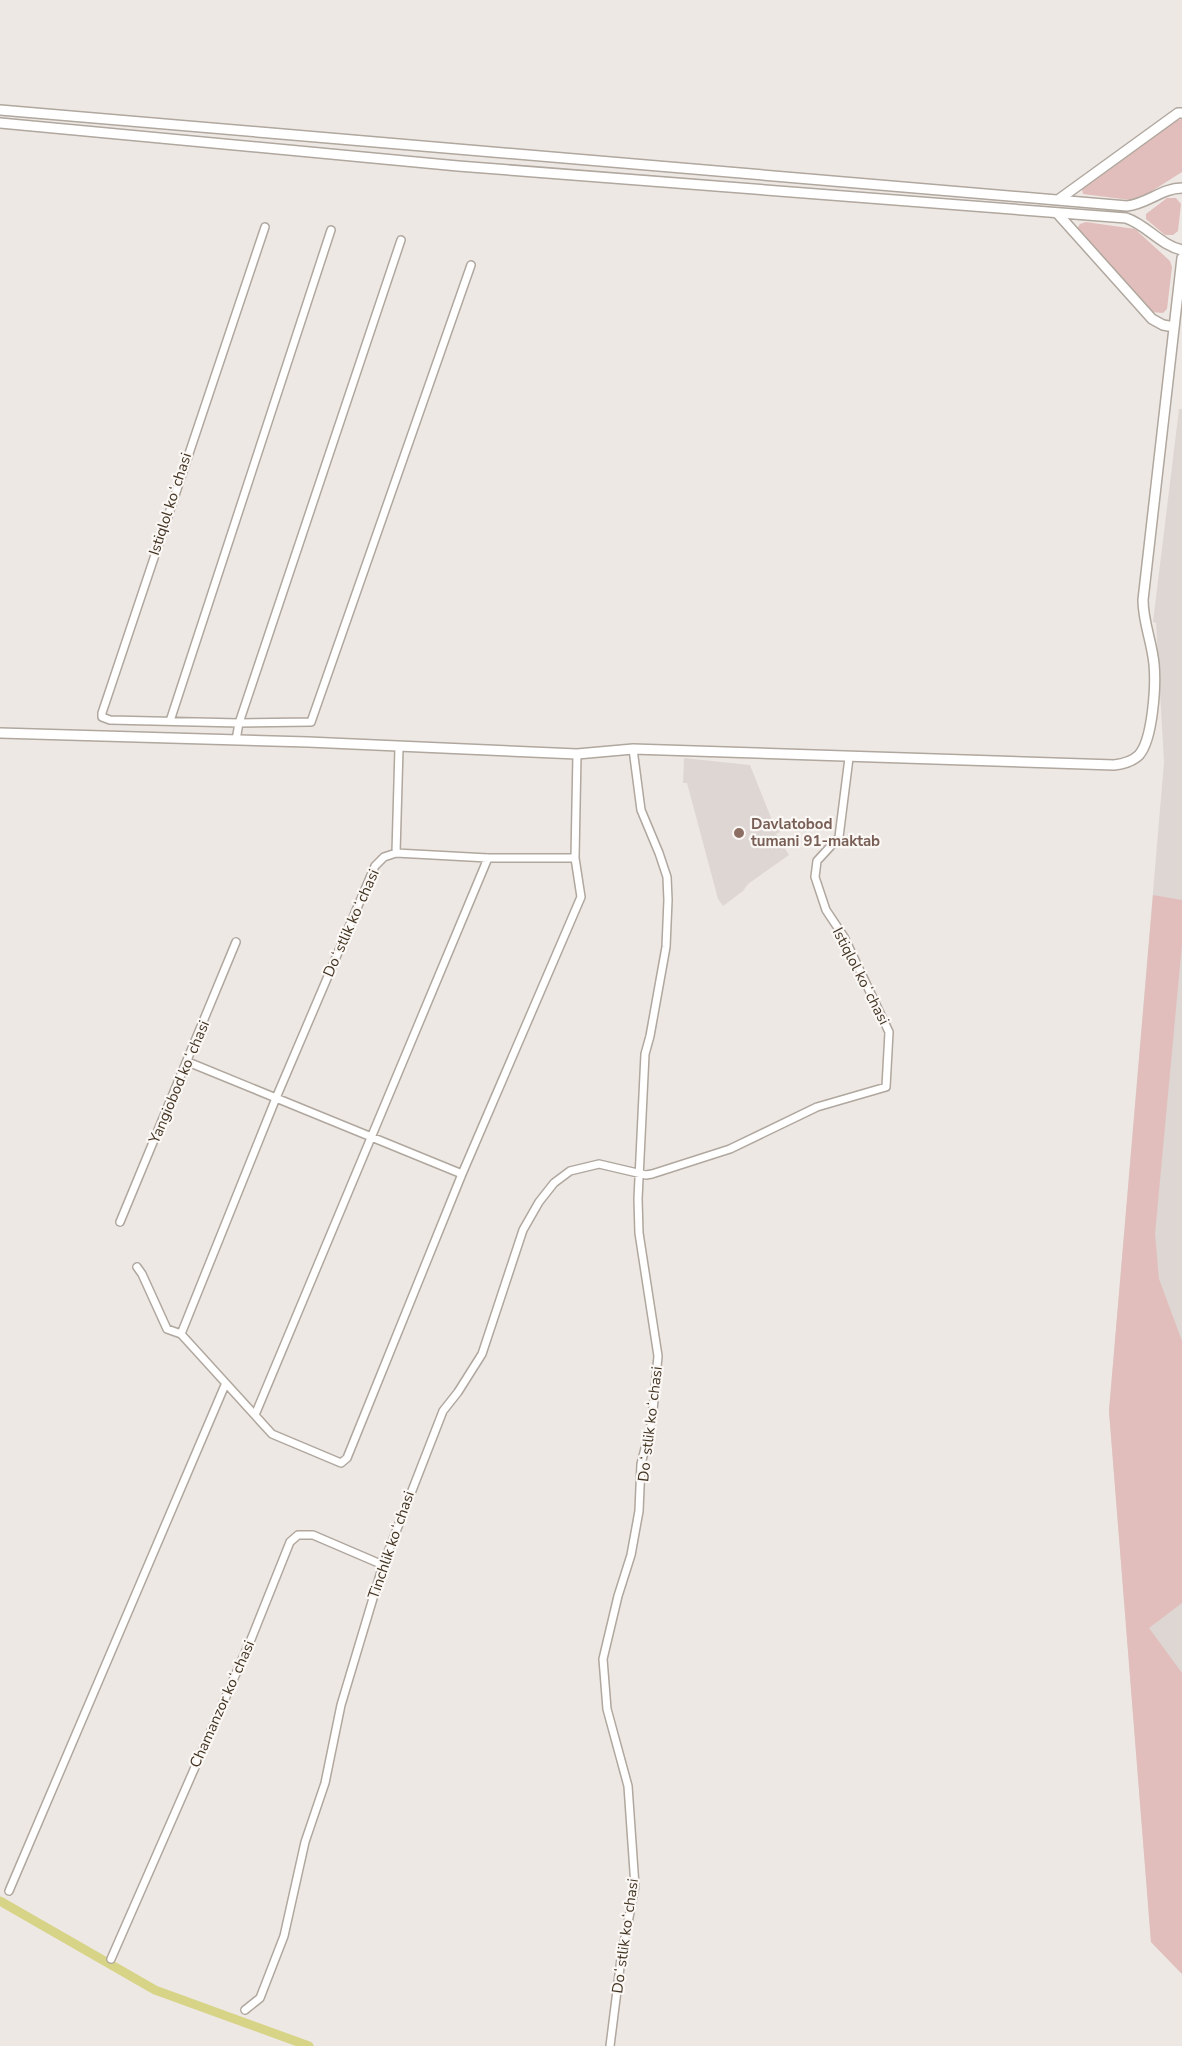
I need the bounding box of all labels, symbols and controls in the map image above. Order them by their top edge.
street label: Istiqlol koʻchasi [144,450,196,558]
place label: Davlatobod tumani 91-maktab [751,814,880,851]
marker: Davlatobod tumani 91-maktab [732,826,746,840]
street label: Doʻstlik koʻchasi [318,866,384,980]
street label: Istiqlol koʻchasi [828,924,894,1028]
street label: Yangiobod koʻchasi [144,1017,214,1148]
street label: Doʻstlik koʻchasi [633,1365,667,1483]
street label: Tinchlik koʻchasi [363,1488,419,1602]
street label: Chamanzor koʻchasi [185,1637,259,1771]
street label: Doʻstlik koʻchasi [607,1877,643,1995]

